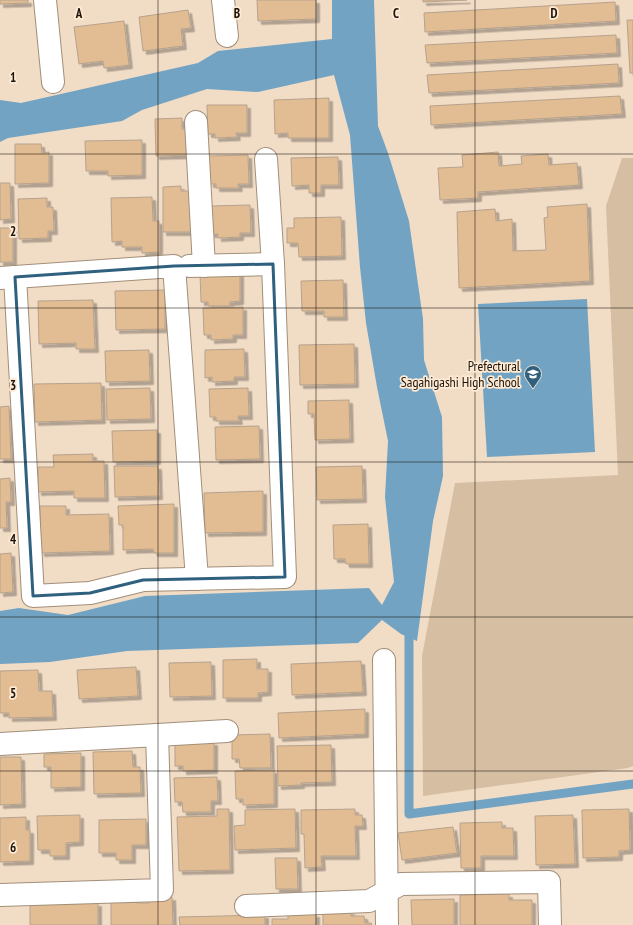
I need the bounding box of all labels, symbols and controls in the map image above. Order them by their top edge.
text: A [75,5,83,22]
text: B [234,5,240,22]
text: C [393,5,399,22]
text: D [551,5,558,22]
text: 1 [10,69,16,86]
text: 2 [10,223,16,240]
place label: Prefectural Sagahigashi High School [401,357,521,391]
school or university icon: Prefectural Sagahigashi High School [523,364,543,389]
text: 3 [10,377,16,394]
text: 4 [10,531,17,548]
text: 5 [10,685,16,702]
text: 6 [10,839,16,856]

